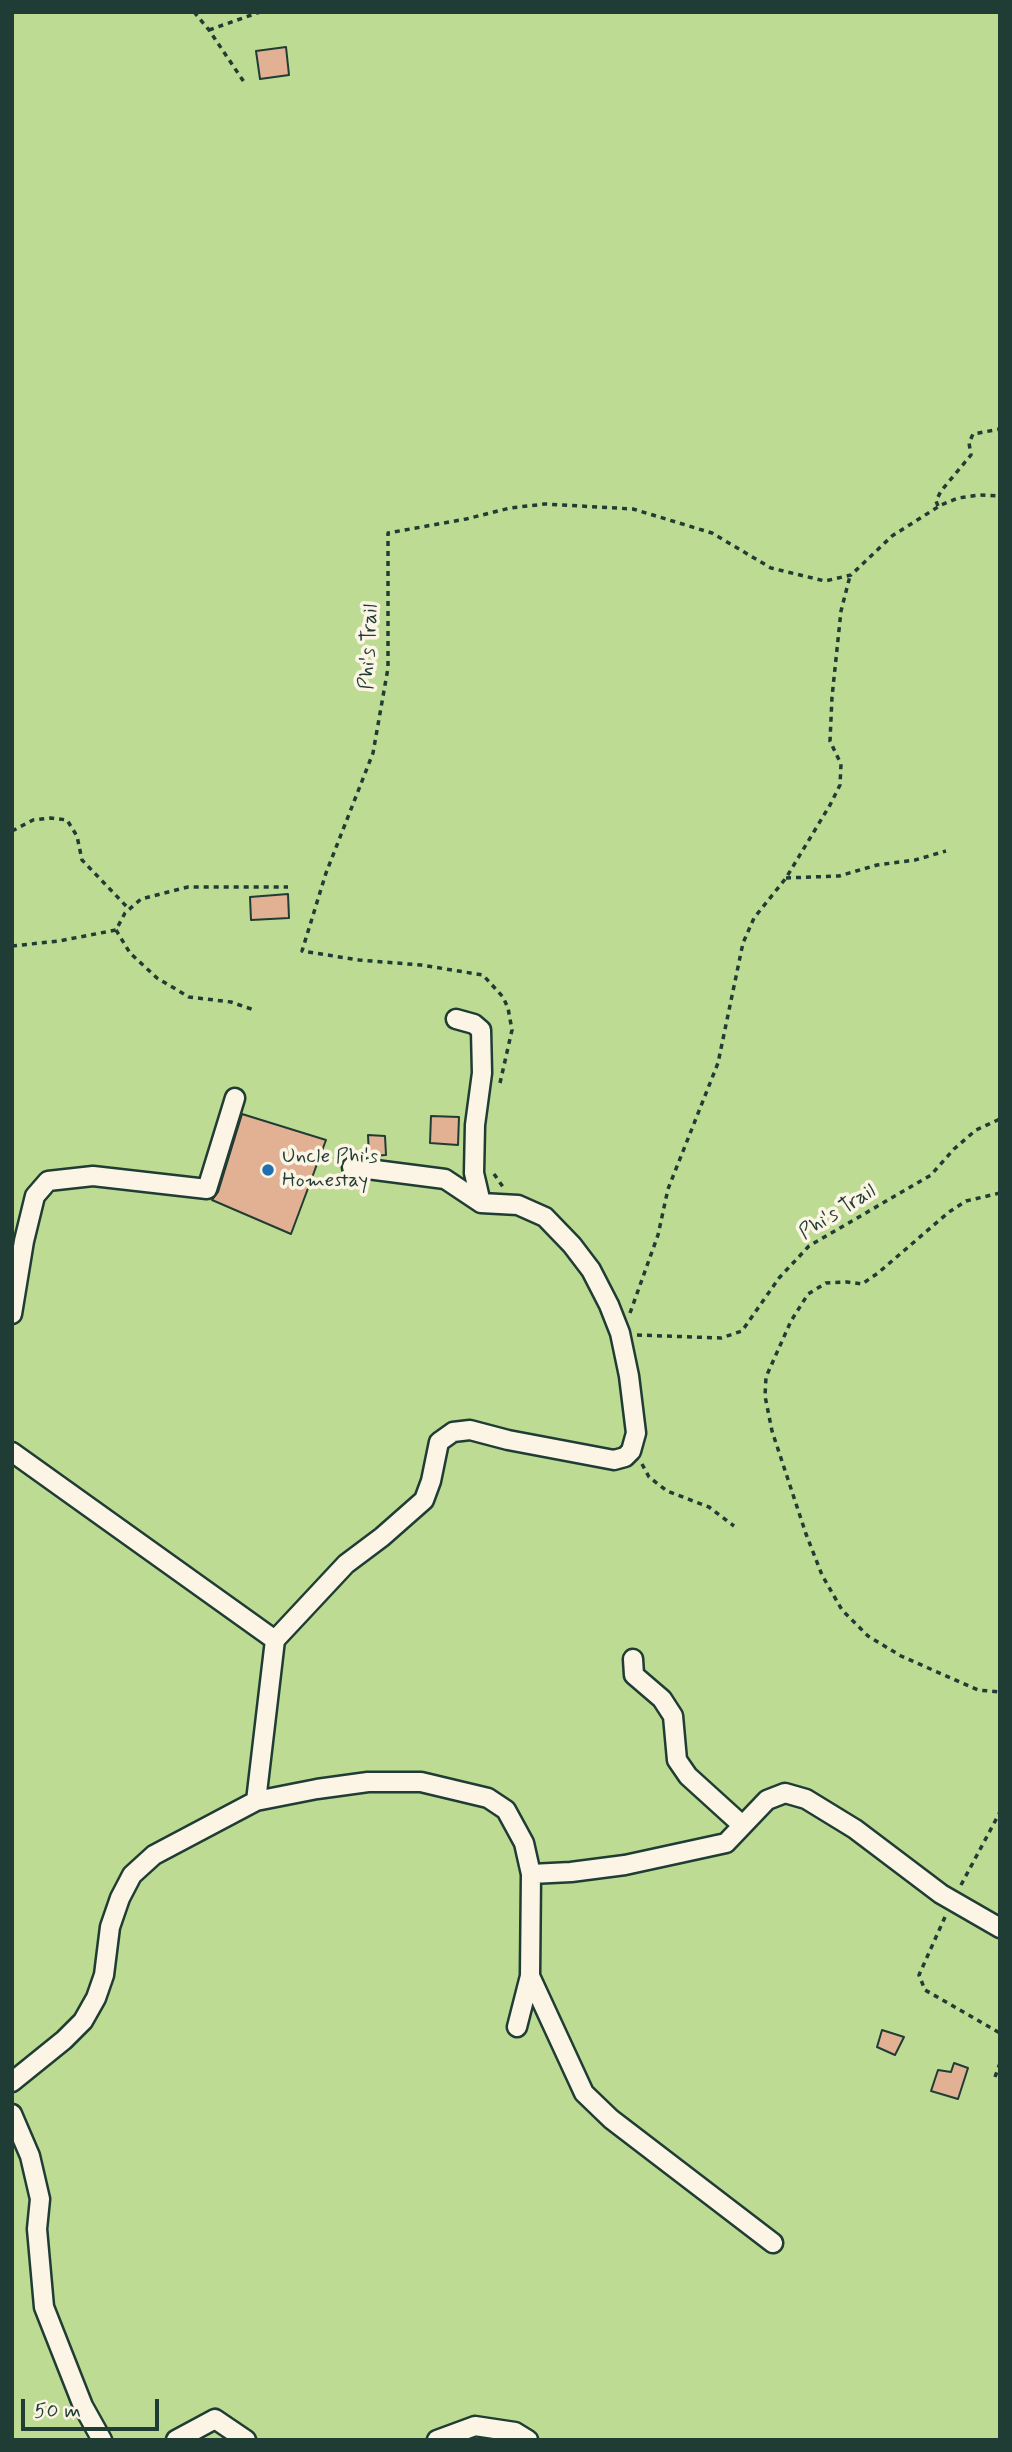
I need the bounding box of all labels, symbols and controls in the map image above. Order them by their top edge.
street label: Phi's Trail [355,604,385,690]
place label: Uncle Phi's Homestay [282,1145,378,1195]
marker: Uncle Phi's Homestay [260,1162,276,1178]
street label: Phi's Trail [795,1180,881,1246]
scale bar [24,2386,163,2430]
text: 50 m [34,2397,81,2425]

